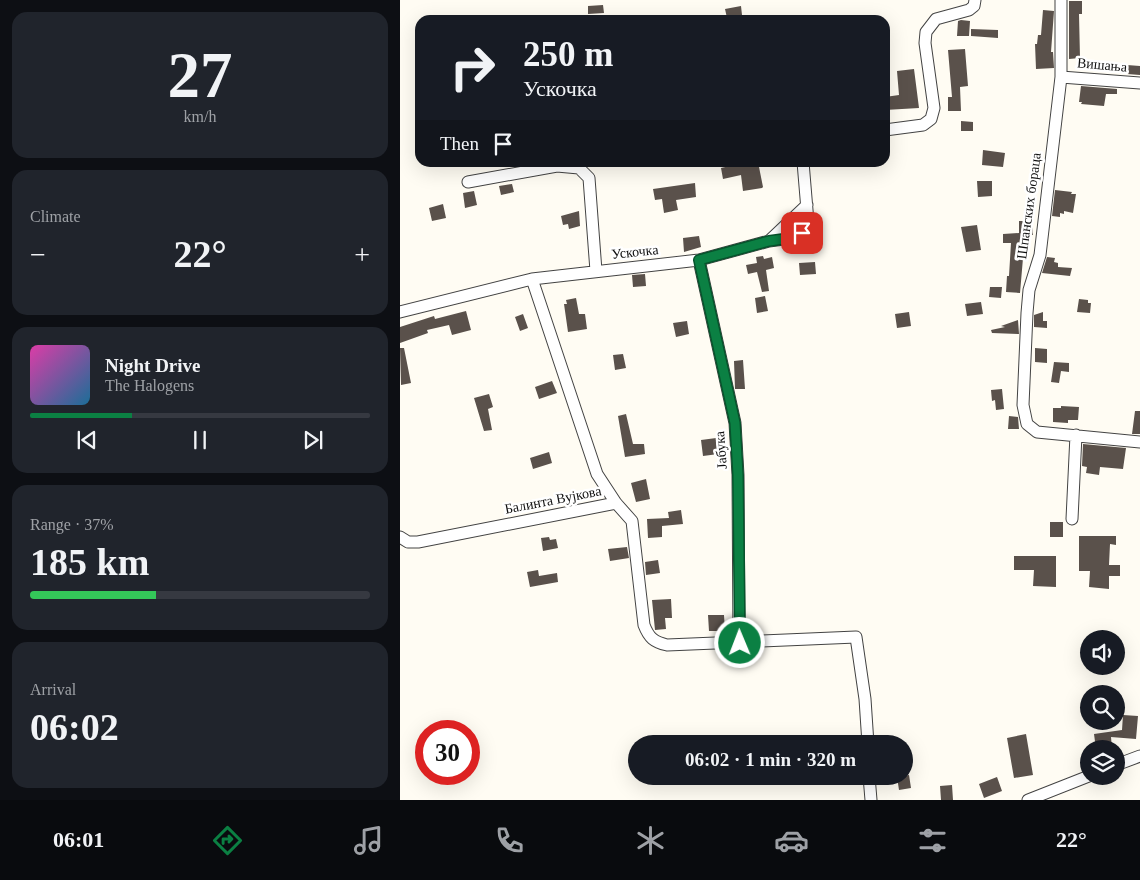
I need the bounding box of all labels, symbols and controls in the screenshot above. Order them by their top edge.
icon: right [440,35,505,100]
text: 250 m [523,35,613,74]
text: 27 [168,39,233,111]
street label: Вишања [1076,55,1128,75]
text: Ускочка [523,76,597,101]
text: km/h [184,108,216,125]
icon: arrive [489,130,517,158]
text: Then [440,133,479,154]
street label: Шпанских бораца [1014,151,1044,260]
text: Climate [30,208,81,225]
pin [781,212,823,254]
icon: arrive [788,219,816,247]
text: 22° [173,233,227,275]
text: − [30,239,46,270]
text: + [354,239,370,270]
street label: Ускочка [611,242,660,262]
text: Night Drive [105,355,201,376]
text: The Halogens [105,377,194,394]
icon: previous [73,426,101,454]
icon: pause [186,426,214,454]
icon: next [299,426,327,454]
street label: Јабука [712,430,730,470]
street label: Балинта Вујкова [503,483,603,517]
text: Range · 37% [30,516,114,533]
text: 185 km [30,541,149,583]
position arrow [713,616,765,668]
map controls [1080,630,1125,785]
button: sound [1080,630,1125,675]
text: Arrival [30,681,76,698]
button: search [1080,685,1125,730]
text: 06:02 [30,706,119,748]
speed limit sign: 30 [415,720,480,785]
button: layers [1080,740,1125,785]
text: 06:02 · 1 min · 320 m [685,749,856,770]
icon: directions [210,823,245,858]
icon: music [351,823,386,858]
icon: phone [492,823,527,858]
icon: climate [633,823,668,858]
icon: car [774,823,809,858]
icon: filters [915,823,950,858]
text: 06:01 [53,827,104,852]
text: 22° [1056,827,1087,852]

